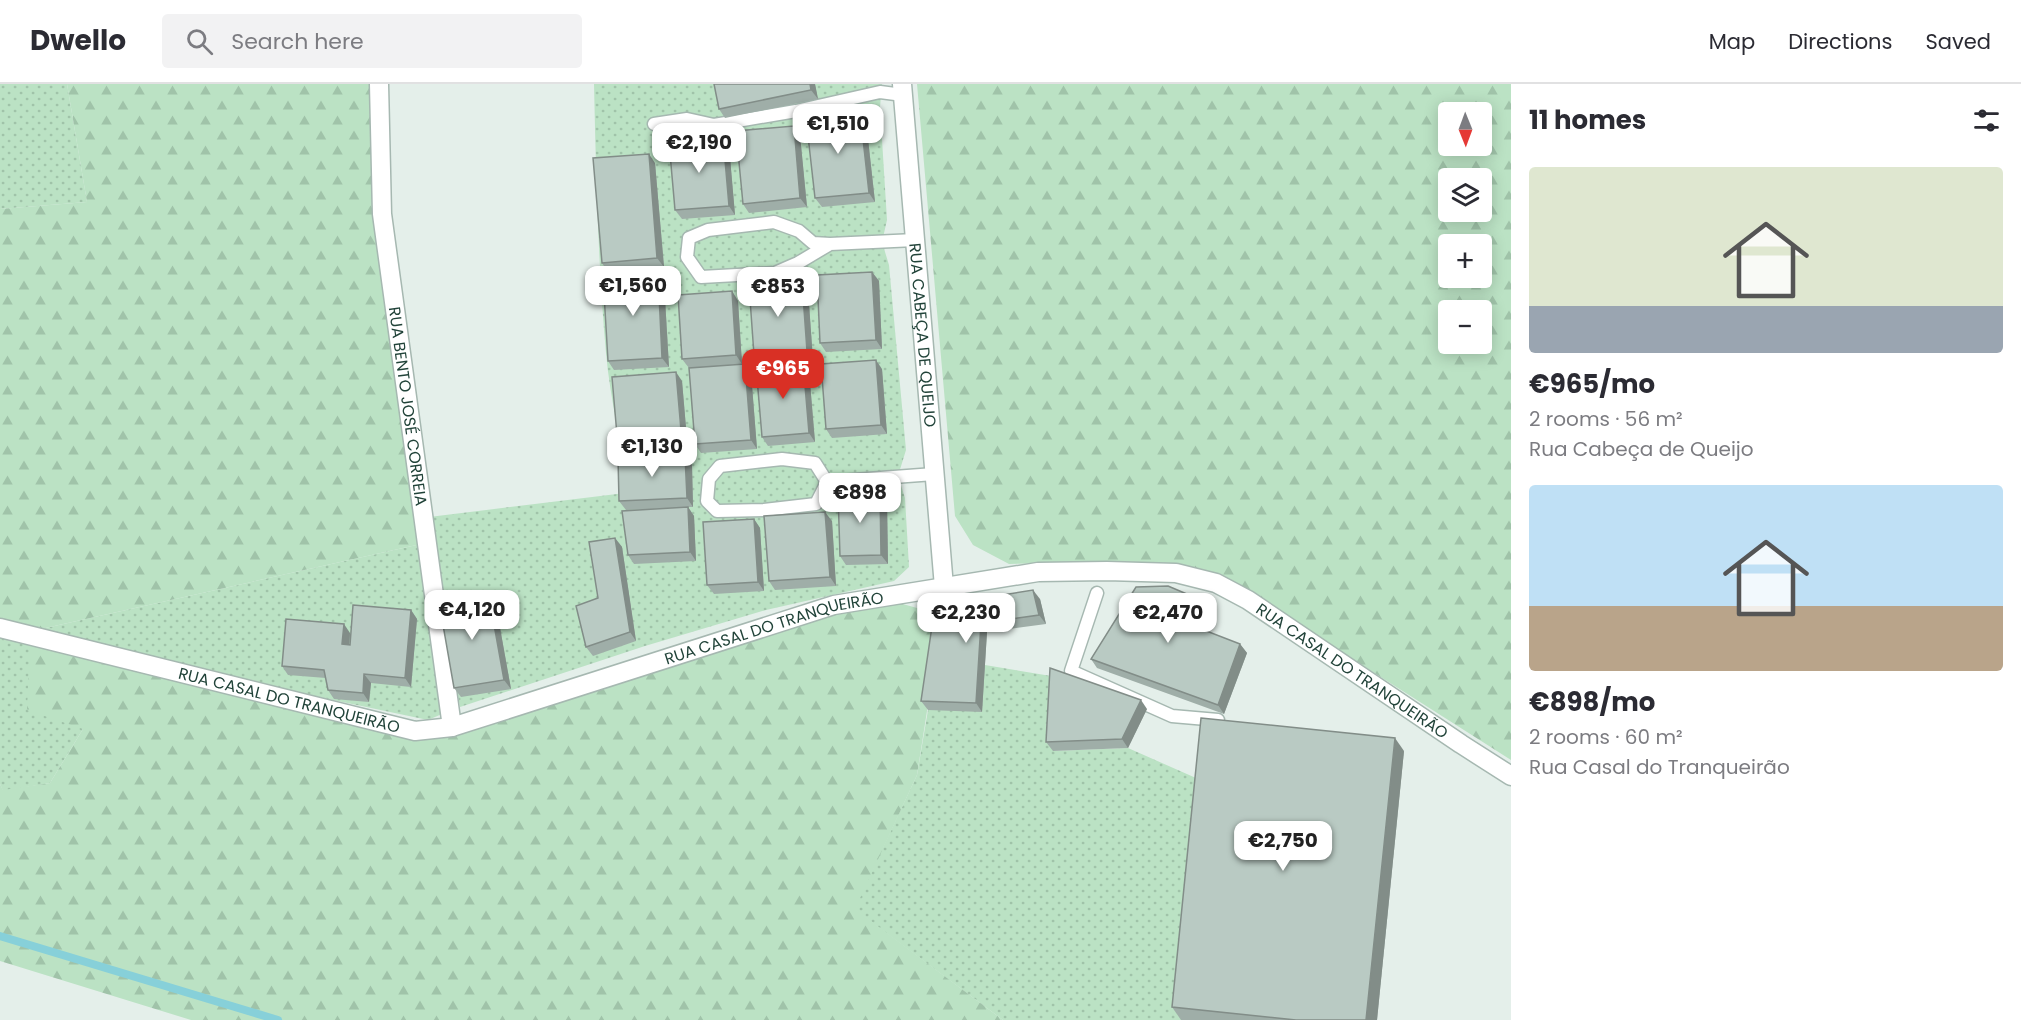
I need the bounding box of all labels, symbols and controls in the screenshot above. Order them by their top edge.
search box [162,14,582,68]
text: Dwello [30,21,126,60]
icon: search [183,25,216,58]
text: Search here [231,26,364,57]
text: Map [1709,27,1755,56]
text: Directions [1788,27,1892,56]
text: Saved [1925,27,1991,56]
north arrow [1438,102,1492,156]
map controls [1438,102,1492,354]
text: 11 homes [1529,102,1646,138]
pin: €1,510 [789,104,887,155]
icon: filters [1970,104,2003,137]
text: €1,510 [807,109,869,137]
pin: €2,190 [650,123,748,174]
text: €2,190 [666,128,732,156]
button: layers [1438,168,1492,222]
icon: home [1712,206,1820,314]
button: + [1438,234,1492,288]
street label: RUA CABEÇA DE QUEIJO [903,242,942,428]
pin: €1,560 [584,266,682,317]
pin: €853 [742,267,814,318]
text: €1,560 [599,271,667,299]
text: €853 [751,272,805,300]
button: − [1438,300,1492,354]
street label: RUA BENTO JOSÉ CORREIA [383,305,433,507]
pin: €965 [747,349,819,400]
text: €965 [756,354,810,382]
text: €965/mo [1529,366,1655,402]
text: 2 rooms · 56 m² [1529,405,1683,433]
pin: €1,130 [603,427,701,478]
text: €1,130 [621,432,683,460]
text: Rua Cabeça de Queijo [1529,435,1754,463]
pin: €898 [824,473,896,524]
text: €898 [833,478,887,506]
icon: home [1712,524,1820,632]
street label: RUA CASAL DO TRANQUEIRÃO [662,586,885,670]
pin: €4,120 [423,590,521,641]
pin: €2,230 [917,593,1015,644]
pin: €2,470 [1119,593,1217,644]
text: €4,120 [438,595,506,623]
text: €2,230 [931,598,1001,626]
text: €2,470 [1133,598,1203,626]
street label: RUA CASAL DO TRANQUEIRÃO [1251,598,1453,744]
street label: RUA CASAL DO TRANQUEIRÃO [176,662,402,739]
text: €898/mo [1529,684,1655,720]
text: 2 rooms · 60 m² [1529,723,1683,751]
text: Rua Casal do Tranqueirão [1529,753,1790,781]
pin: €2,750 [1234,821,1332,872]
text: €2,750 [1248,826,1318,854]

